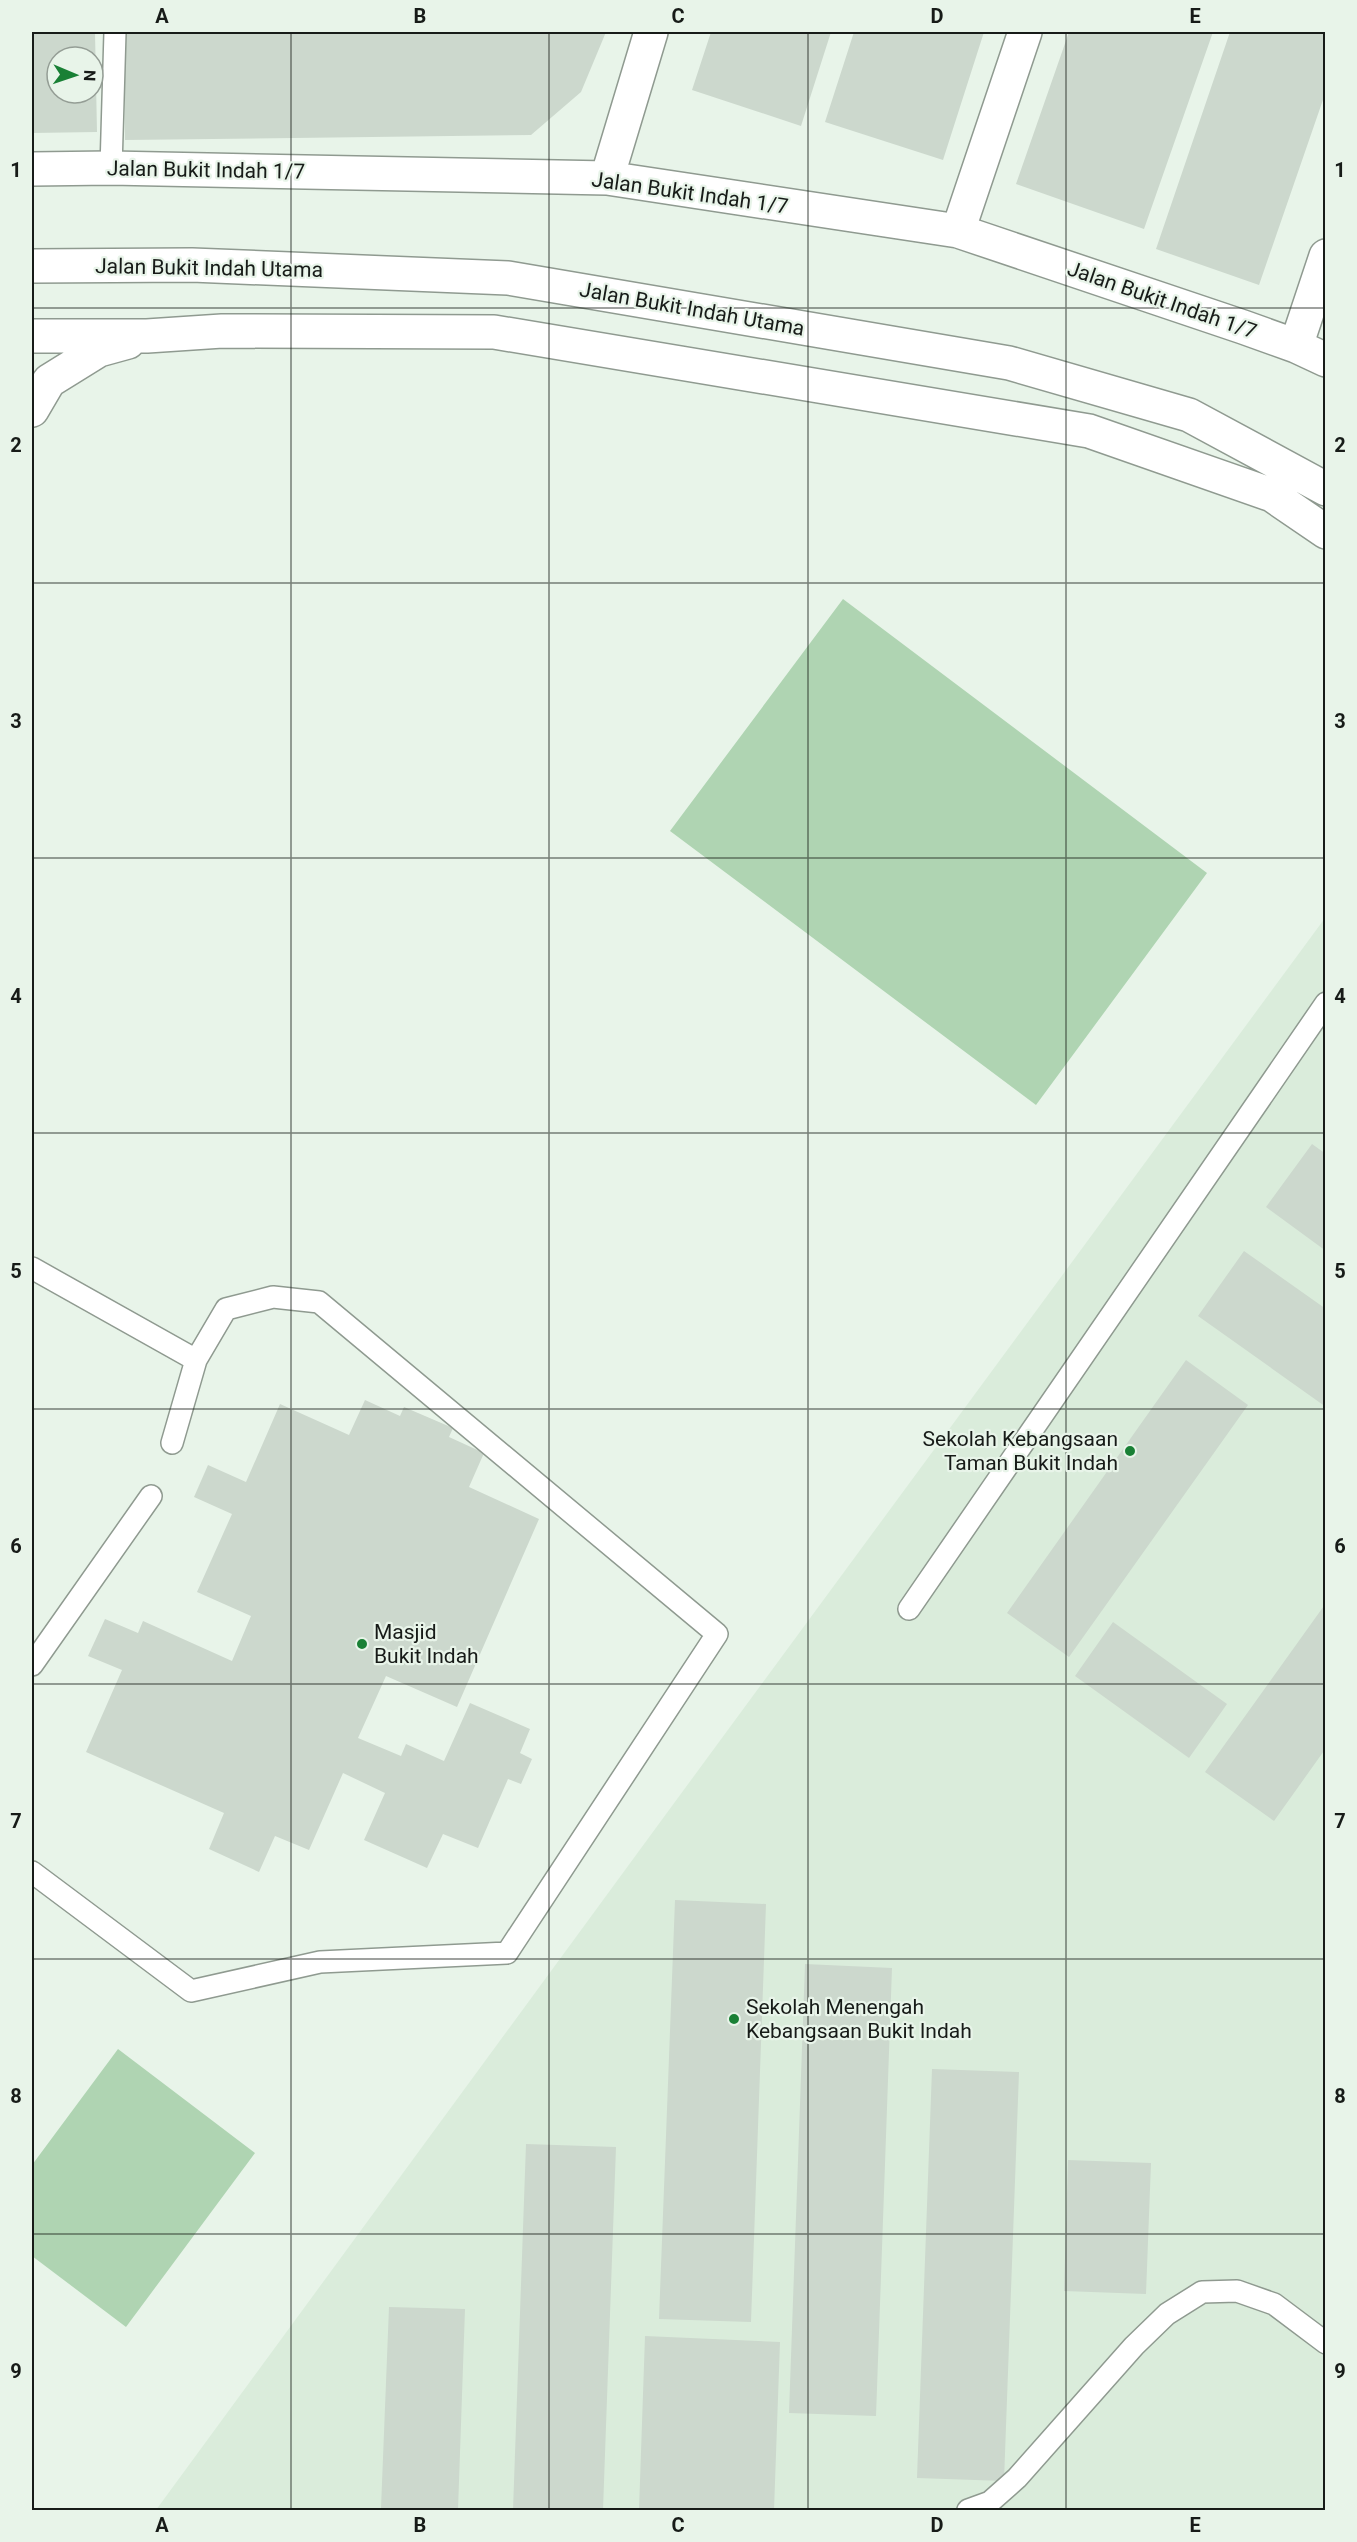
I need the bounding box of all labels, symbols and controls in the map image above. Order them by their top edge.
text: A [155,4,169,28]
text: B [414,4,426,28]
text: C [671,4,685,28]
text: D [931,4,944,28]
text: E [1189,4,1201,28]
north arrow [45,45,105,105]
text: N [80,70,99,81]
street label: Jalan Bukit Indah 1/7 [107,156,305,184]
text: 1 [10,158,22,182]
text: 1 [1334,158,1346,182]
street label: Jalan Bukit Indah 1/7 [590,167,790,219]
street label: Jalan Bukit Indah Utama [95,254,323,282]
street label: Jalan Bukit Indah 1/7 [1064,256,1260,344]
street label: Jalan Bukit Indah Utama [578,277,806,341]
text: 2 [10,433,22,457]
text: 2 [1334,433,1346,457]
text: 3 [10,709,22,733]
text: 3 [1334,709,1346,733]
text: 4 [10,984,22,1008]
text: 4 [1334,984,1346,1008]
text: 5 [10,1259,22,1283]
text: 5 [1334,1259,1346,1283]
place label: Sekolah Kebangsaan Taman Bukit Indah [923,1427,1118,1475]
marker: Sekolah Kebangsaan Taman Bukit Indah [1123,1444,1137,1458]
text: 6 [10,1534,22,1558]
text: 6 [1334,1534,1346,1558]
place label: Masjid Bukit Indah [374,1620,479,1668]
marker: Masjid Bukit Indah [355,1637,369,1651]
text: 7 [10,1809,22,1833]
text: 7 [1334,1809,1346,1833]
place label: Sekolah Menengah Kebangsaan Bukit Indah [746,1995,972,2043]
marker: Sekolah Menengah Kebangsaan Bukit Indah [727,2012,741,2026]
text: 8 [10,2084,22,2108]
text: 8 [1334,2084,1346,2108]
text: 9 [10,2359,22,2383]
text: 9 [1334,2359,1346,2383]
text: A [155,2513,169,2537]
text: B [414,2513,426,2537]
text: C [671,2513,685,2537]
text: D [931,2513,944,2537]
text: E [1189,2513,1201,2537]

